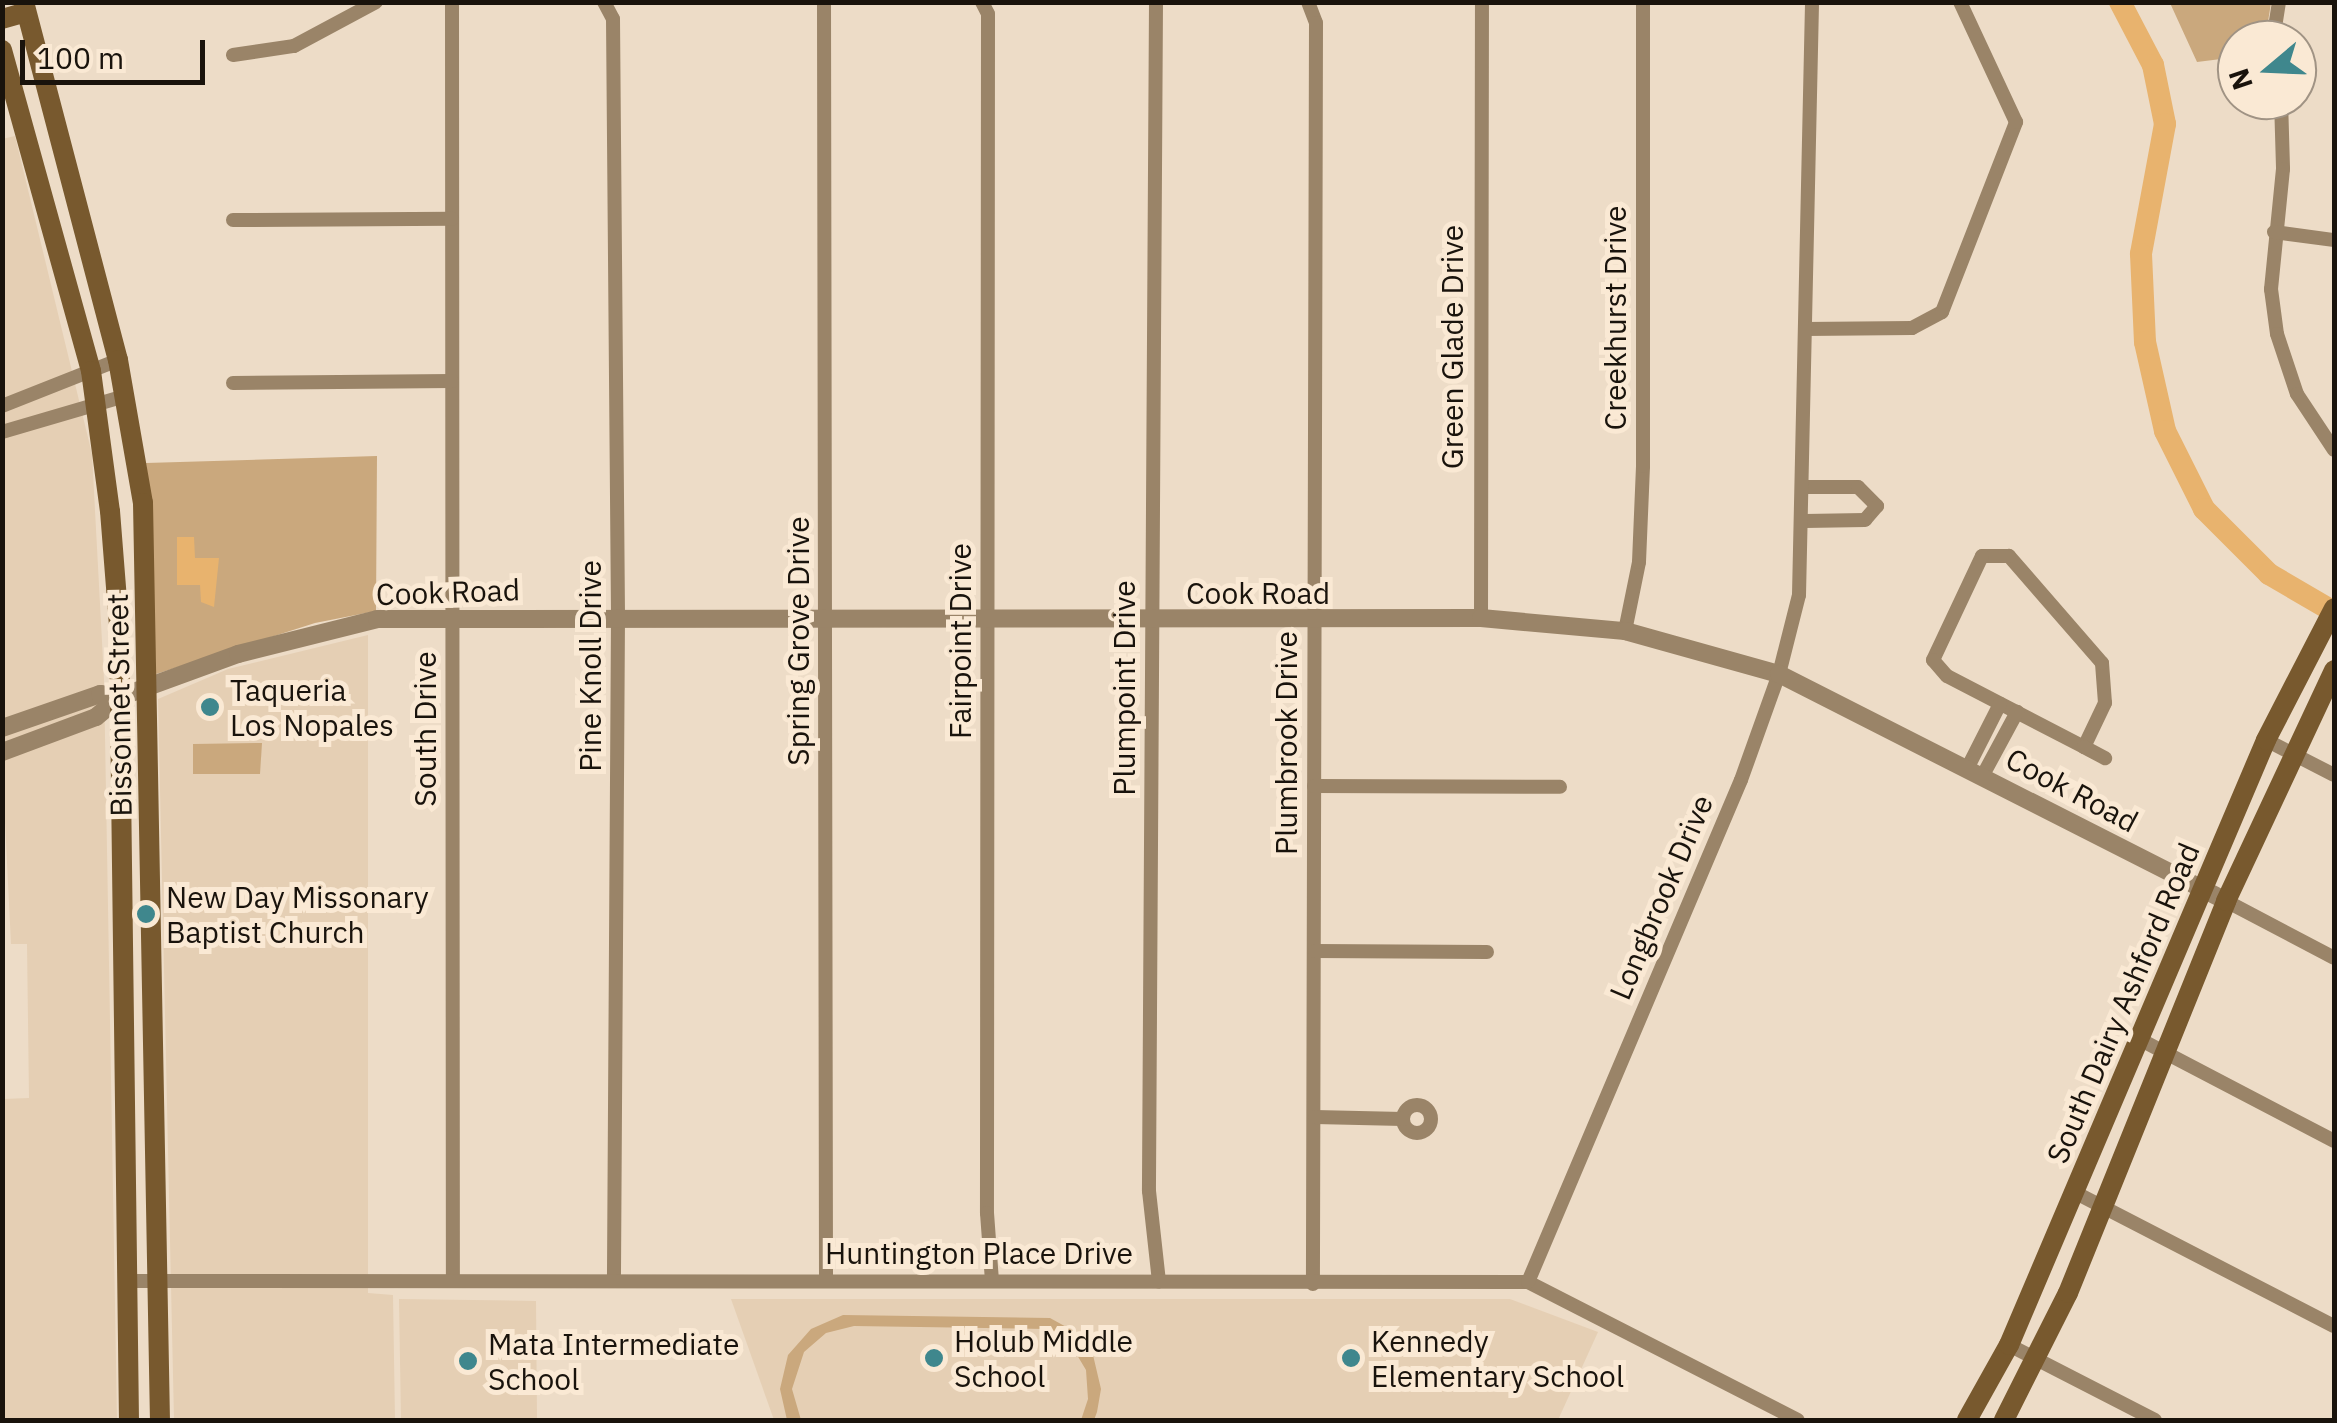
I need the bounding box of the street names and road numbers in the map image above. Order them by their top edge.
street label: Creekhurst Drive [1597,206,1633,430]
street label: Green Glade Drive [1434,225,1470,469]
street label: Spring Grove Drive [780,516,816,766]
street label: Fairpoint Drive [942,543,978,739]
street label: Pine Knoll Drive [572,560,608,772]
street label: Cook Road [375,571,521,613]
street label: Cook Road [1186,575,1330,611]
street label: Plumpoint Drive [1106,580,1142,796]
street label: Bissonnet Street [99,593,139,817]
street label: Plumbrook Drive [1268,631,1304,855]
street label: South Drive [407,651,443,807]
street label: Cook Road [2000,740,2144,840]
street label: Longbrook Drive [1602,789,1720,1005]
street label: South Dairy Ashford Road [2039,837,2207,1169]
street label: Huntington Place Drive [825,1235,1133,1271]

